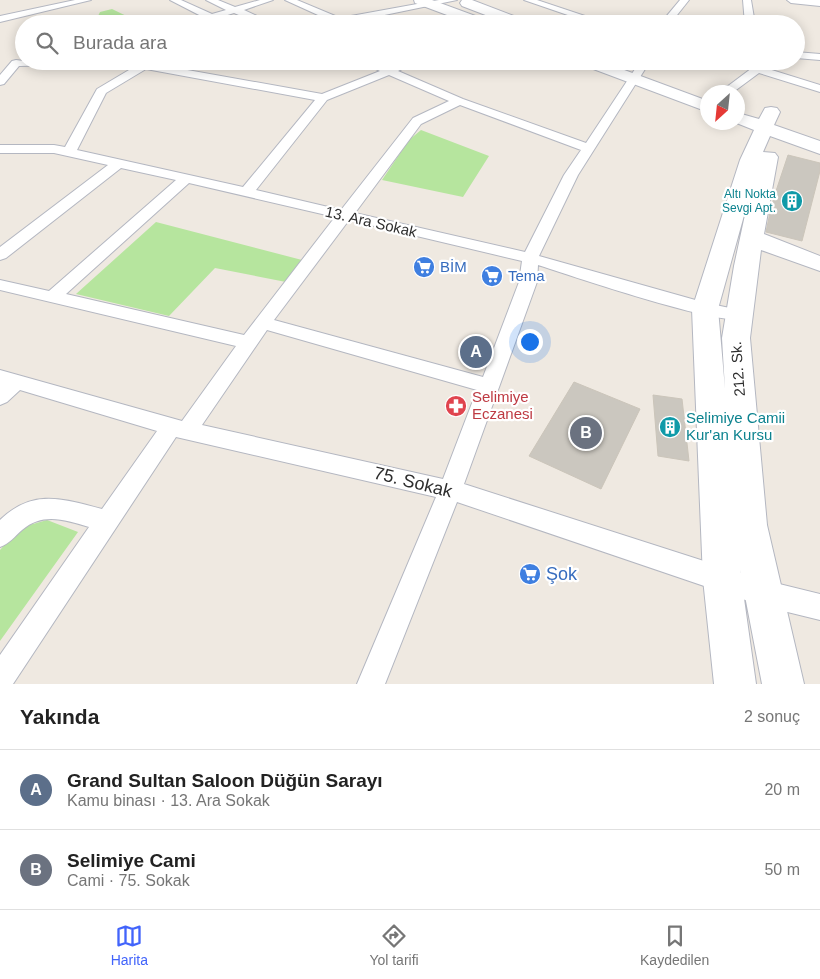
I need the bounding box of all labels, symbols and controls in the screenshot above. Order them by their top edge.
search box [15,15,805,70]
icon: search [33,29,61,57]
text: Burada ara [73,32,167,53]
north arrow [700,85,745,130]
place label: Altı Nokta Sevgi Apt. [722,187,776,215]
building icon: Altı Nokta Sevgi Apt. [780,189,804,213]
street label: 13. Ara Sokak [324,203,419,240]
supermarket icon: BİM [412,255,436,279]
place label: BİM [440,258,467,275]
supermarket icon: Tema [480,264,504,288]
place label: Tema [508,267,545,284]
your location [517,329,543,355]
pin: A [460,333,492,371]
street label: 212. Sk. [727,341,748,397]
place label: Selimiye Eczanesi [472,388,533,422]
pharmacy icon: Selimiye Eczanesi [444,394,468,418]
place label: Selimiye Camii Kur'an Kursu [686,409,785,443]
pin: B [570,414,602,452]
building icon: Selimiye Camii Kur'an Kursu [658,415,682,439]
street label: 75. Sokak [372,463,455,502]
supermarket icon: Şok [518,562,542,586]
place label: Şok [546,564,578,584]
text: Yakında [20,705,99,728]
text: 2 sonuç [744,708,800,725]
text: Grand Sultan Saloon Düğün Sarayı [67,770,383,791]
text: A [30,781,42,798]
text: 20 m [764,781,800,798]
text: Kamu binası · 13. Ara Sokak [67,792,270,809]
text: Selimiye Cami [67,850,196,871]
text: B [30,861,42,878]
text: 50 m [764,861,800,878]
text: Cami · 75. Sokak [67,872,190,889]
tab: Harita [111,922,148,968]
tab: Yol tarifi [369,922,419,968]
tab: Kaydedilen [640,922,709,968]

